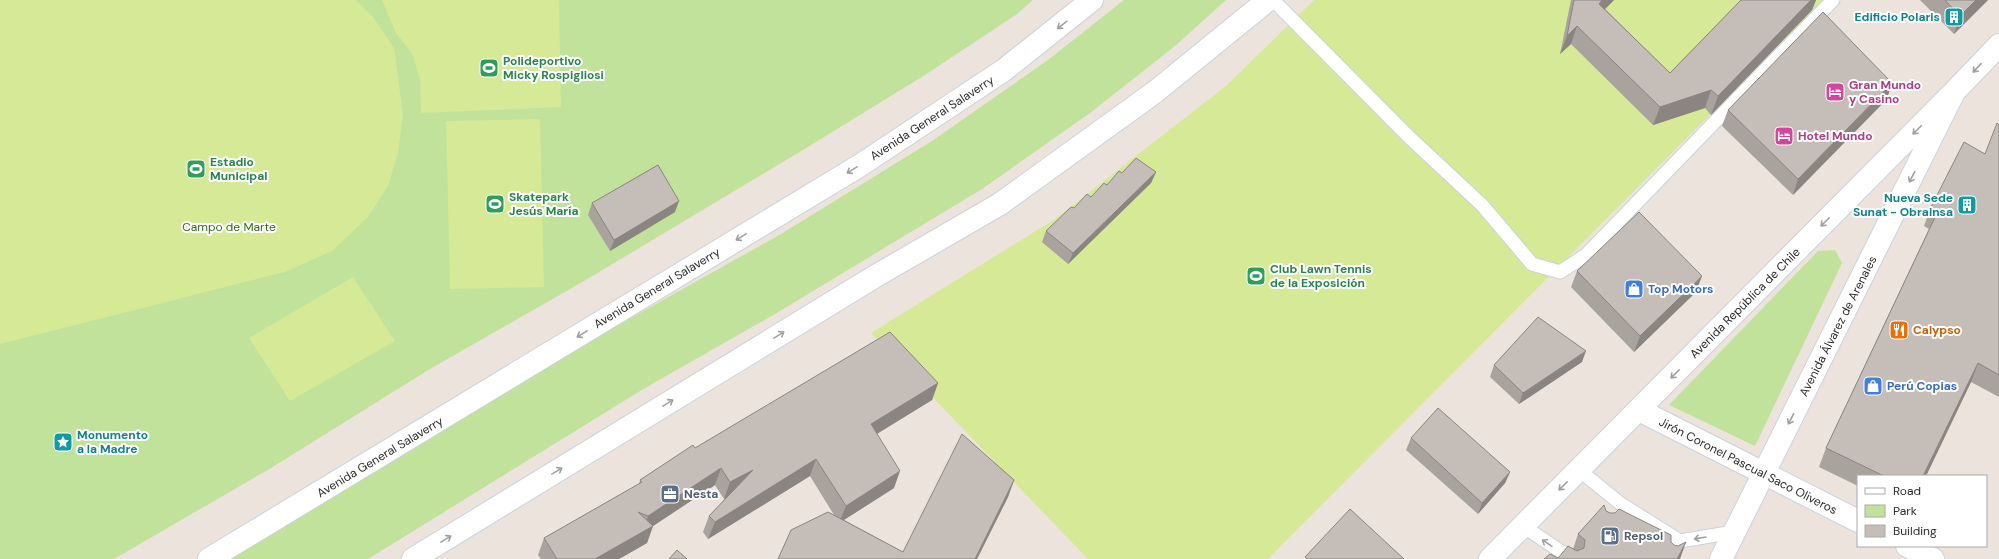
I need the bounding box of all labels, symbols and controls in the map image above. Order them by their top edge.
building icon: Edificio Polaris [1943,6,1965,28]
place label: Edificio Polaris [1855,9,1940,25]
one-way arrow [1057,20,1068,29]
place label: Polideportivo Micky Rospigliosi [503,53,604,83]
sports icon: Polideportivo Micky Rospigliosi [478,57,500,79]
one-way arrow [1972,63,1981,73]
street label: Avenida General Salaverry [867,72,997,164]
place label: Gran Mundo y Casino [1849,77,1921,107]
hotel icon: Gran Mundo y Casino [1824,81,1846,103]
hotel icon: Hotel Mundo [1773,125,1795,147]
one-way arrow [1912,125,1922,135]
place label: Hotel Mundo [1798,128,1873,144]
place label: Estadio Municipal [210,154,267,184]
sports icon: Estadio Municipal [185,158,207,180]
one-way arrow [847,166,858,174]
one-way arrow [1908,171,1915,183]
place label: Skatepark Jesús María [509,189,579,219]
place label: Nueva Sede Sunat - Obrainsa [1853,190,1953,220]
sports icon: Skatepark Jesús María [484,193,506,215]
building icon: Nueva Sede Sunat - Obrainsa [1956,194,1978,216]
one-way arrow [1820,217,1830,227]
park label: Campo de Marte [182,219,276,235]
one-way arrow [735,234,747,242]
street label: Avenida General Salaverry [591,244,723,332]
street label: Avenida República de Chile [1686,244,1804,362]
street label: Avenida Álvarez de Arenales [1796,253,1880,399]
place label: Club Lawn Tennis de la Exposición [1270,261,1372,291]
sports icon: Club Lawn Tennis de la Exposición [1245,265,1267,287]
shop icon: Top Motors [1623,278,1645,300]
place label: Top Motors [1648,281,1713,297]
restaurant icon: Calypso [1888,319,1910,341]
place label: Calypso [1913,322,1961,338]
one-way arrow [577,330,588,338]
one-way arrow [773,331,785,339]
one-way arrow [1670,369,1680,379]
shop icon: Perú Copias [1862,375,1884,397]
place label: Perú Copias [1887,378,1957,394]
one-way arrow [662,399,673,407]
one-way arrow [1787,412,1794,424]
street label: Avenida General Salaverry [314,413,446,501]
street label: Jirón Coronel Pascual Saco Oliveros [1656,414,1840,518]
place label: Monumento a la Madre [77,427,148,457]
place icon: Monumento a la Madre [52,431,74,453]
one-way arrow [551,467,562,475]
legend [1857,475,1987,547]
one-way arrow [1558,481,1568,491]
office icon: Nesta [659,483,681,505]
text: Road [1893,483,1921,499]
place label: Nesta [684,486,718,502]
text: Park [1893,503,1917,519]
text: Building [1893,523,1937,539]
fuel station icon: Repsol [1599,525,1621,547]
place label: Repsol [1624,528,1663,544]
one-way arrow [440,534,452,542]
one-way arrow [1694,534,1707,542]
one-way arrow [1542,539,1553,547]

